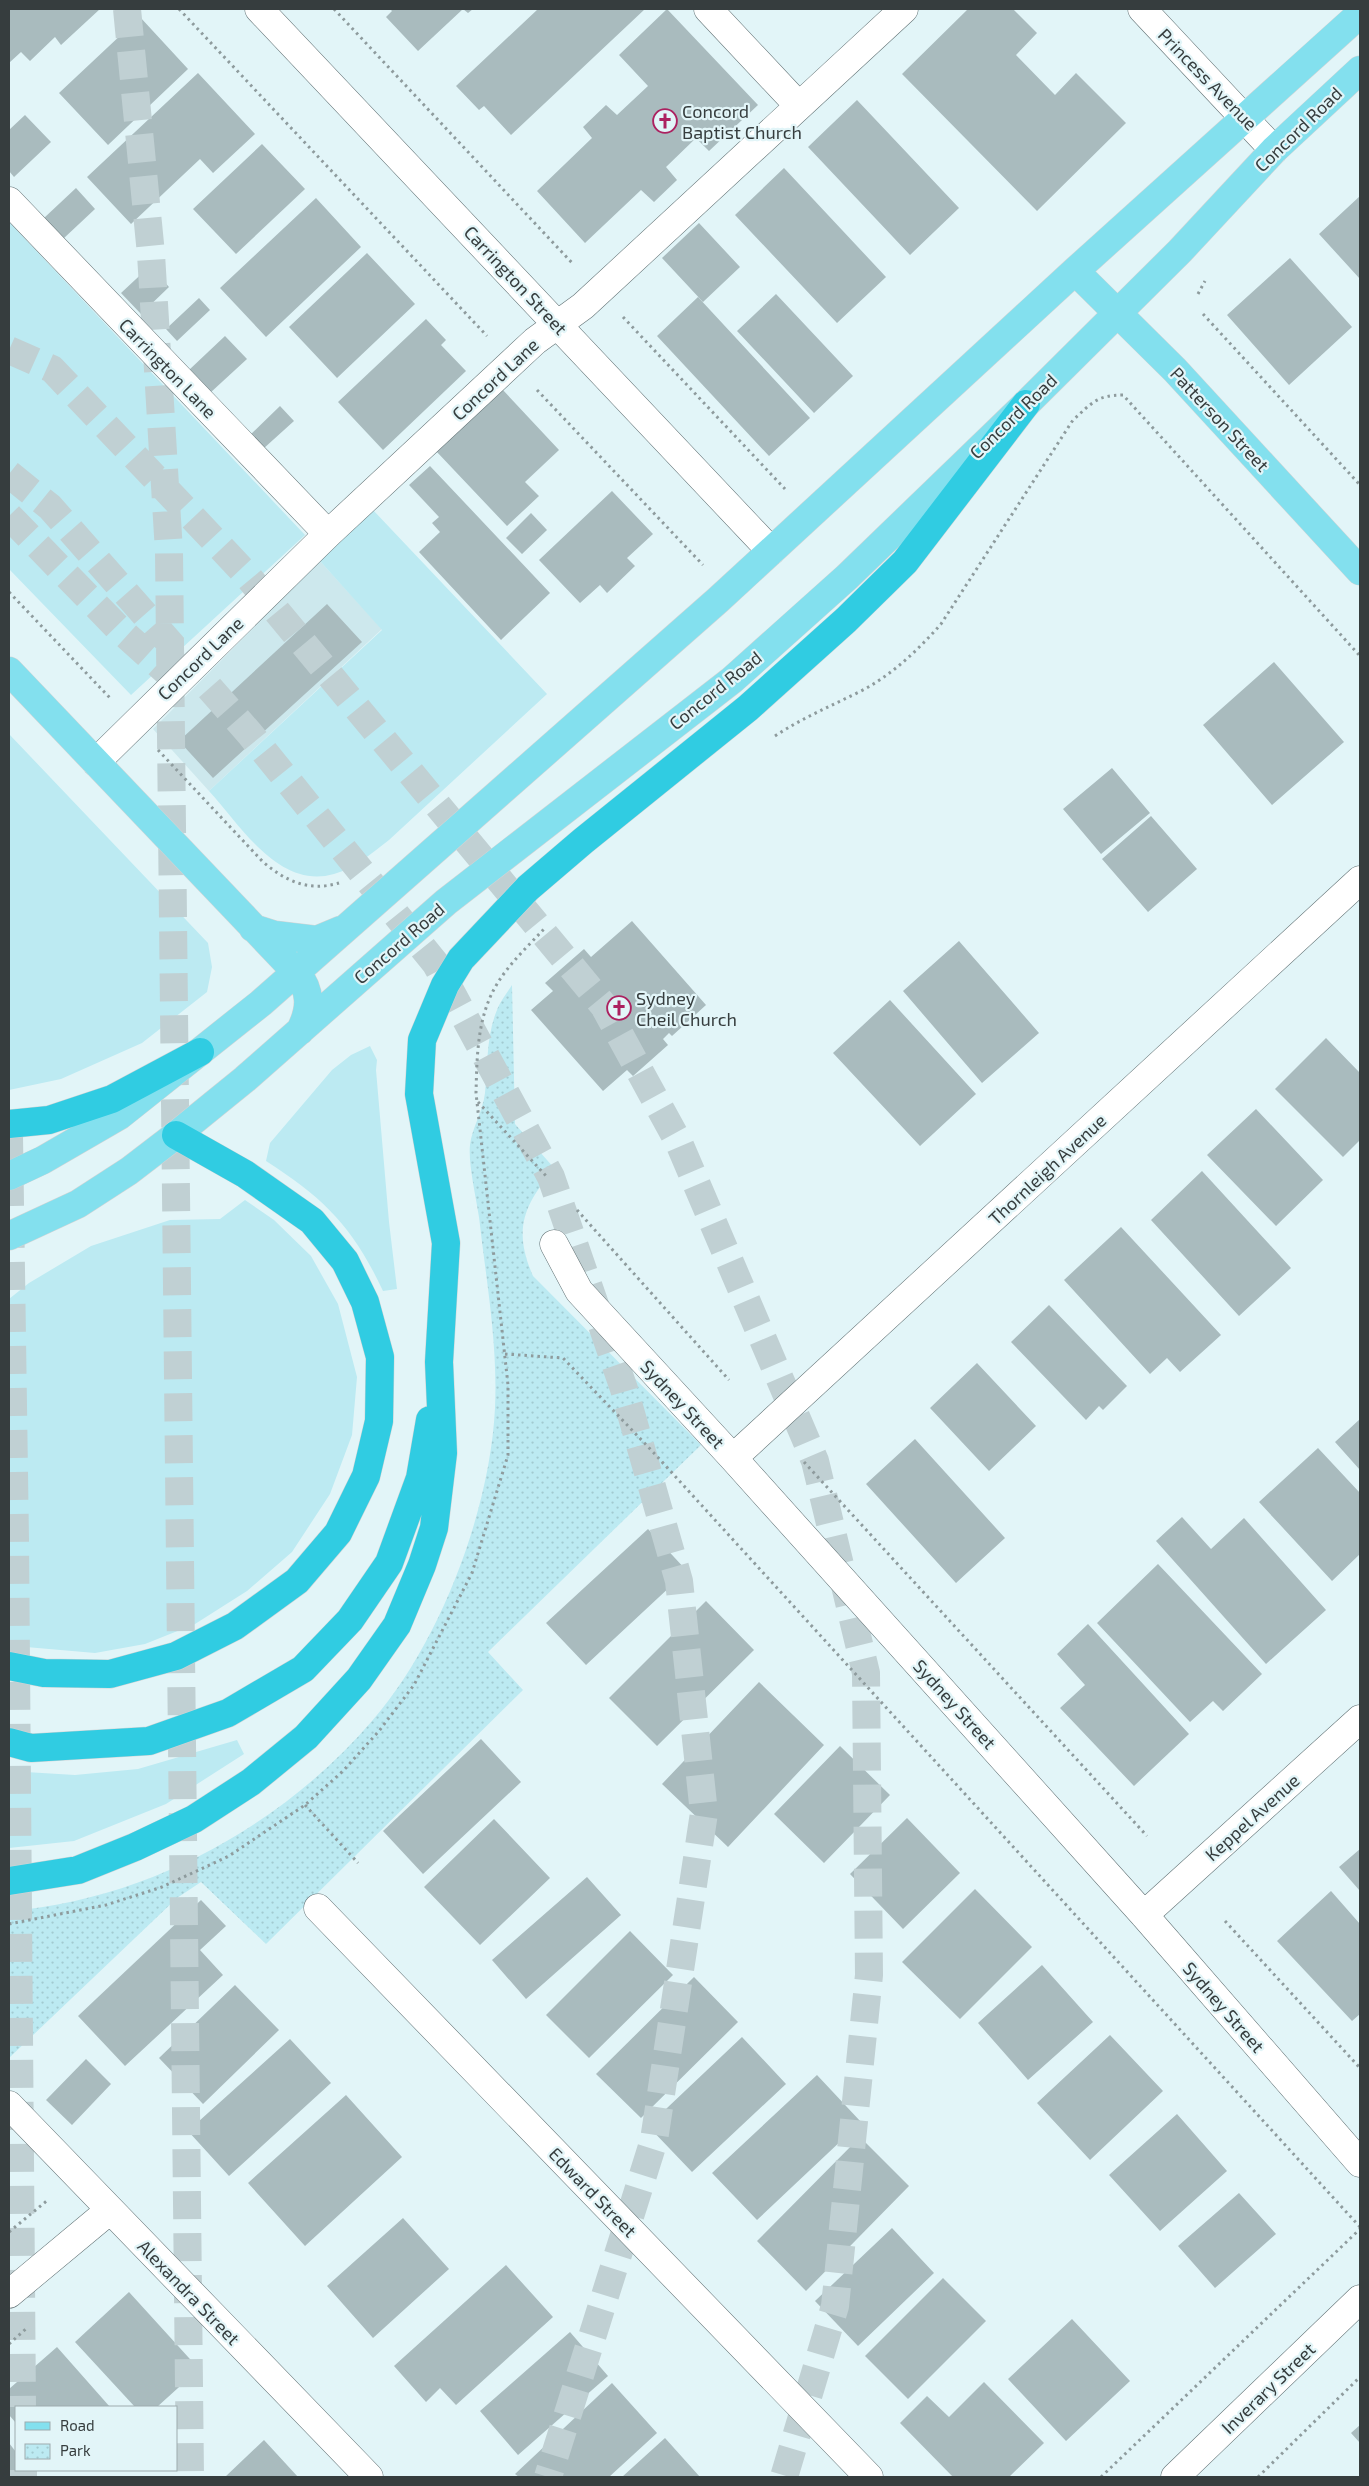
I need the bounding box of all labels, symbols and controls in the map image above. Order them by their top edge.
street label: Princess Avenue [1154,23,1262,135]
street label: Concord Road [1250,82,1346,176]
place label: Concord Baptist Church [682,100,802,143]
church icon: Concord Baptist Church [652,108,678,134]
street label: Carrington Street [460,221,572,339]
street label: Carrington Lane [115,313,221,423]
street label: Concord Lane [447,333,543,425]
street label: Patterson Street [1166,362,1274,476]
street label: Concord Road [965,369,1061,463]
street label: Concord Lane [153,612,247,704]
street label: Concord Road [664,646,766,734]
street label: Concord Road [349,898,449,988]
place label: Sydney Cheil Church [636,987,737,1030]
church icon: Sydney Cheil Church [606,995,632,1021]
street label: Thornleigh Avenue [984,1109,1110,1229]
street label: Sydney Street [636,1355,730,1453]
street label: Sydney Street [909,1655,1001,1753]
street label: Keppel Avenue [1200,1769,1304,1865]
street label: Sydney Street [1179,1957,1269,2057]
street label: Edward Street [545,2142,641,2242]
street label: Alexandra Street [133,2235,245,2349]
street label: Inverary Street [1217,2338,1320,2438]
legend [15,2406,178,2471]
text: Road [60,2416,95,2434]
text: Park [60,2441,91,2459]

